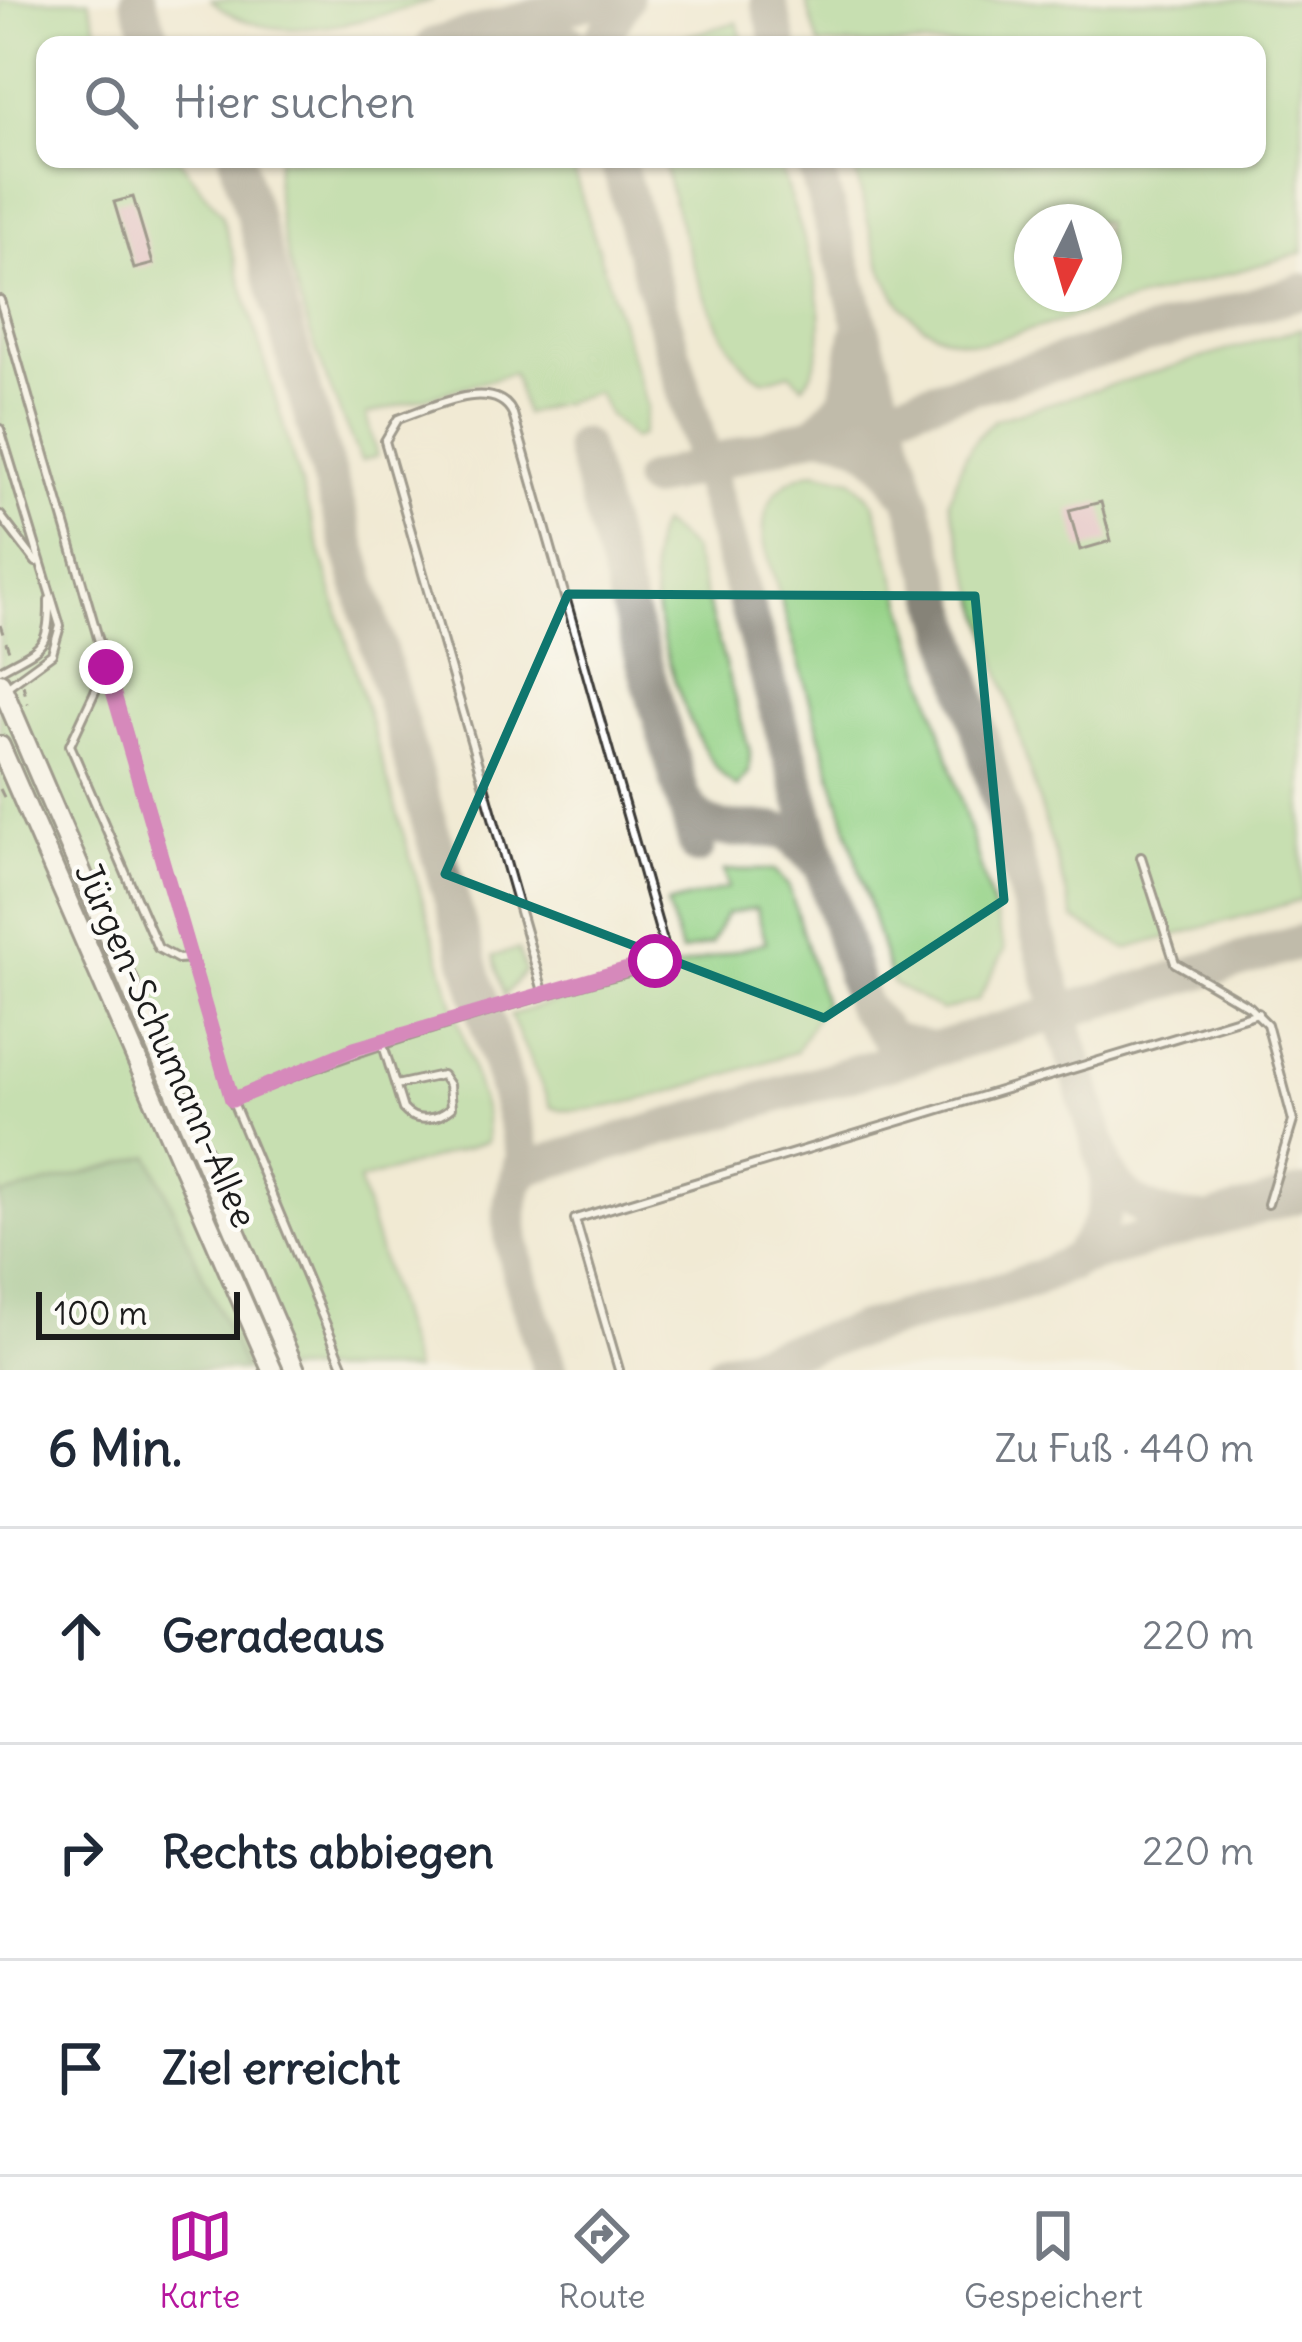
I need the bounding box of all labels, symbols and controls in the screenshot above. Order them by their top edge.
search box [36,36,1266,168]
icon: search [78,69,144,135]
text: Hier suchen [174,74,415,130]
north arrow [1014,204,1122,312]
route end [79,640,133,694]
street label: Jürgen-Schumann-Allee [65,855,267,1235]
route start [628,934,682,988]
scale bar [36,1286,240,1339]
text: 100 m [54,1292,147,1334]
text: 6 Min. [48,1416,182,1480]
text: Zu Fuß · 440 m [995,1424,1254,1473]
icon: ahead [48,1603,114,1669]
text: Geradeaus [162,1608,385,1664]
text: 220 m [1142,1611,1254,1660]
icon: right [48,1819,114,1885]
text: Rechts abbiegen [162,1824,494,1880]
text: 220 m [1142,1827,1254,1876]
icon: arrive [48,2035,114,2101]
text: Ziel erreicht [162,2040,400,2096]
tab: Karte [159,2203,240,2317]
tab: Route [559,2203,646,2317]
tab: Gespeichert [964,2203,1143,2317]

